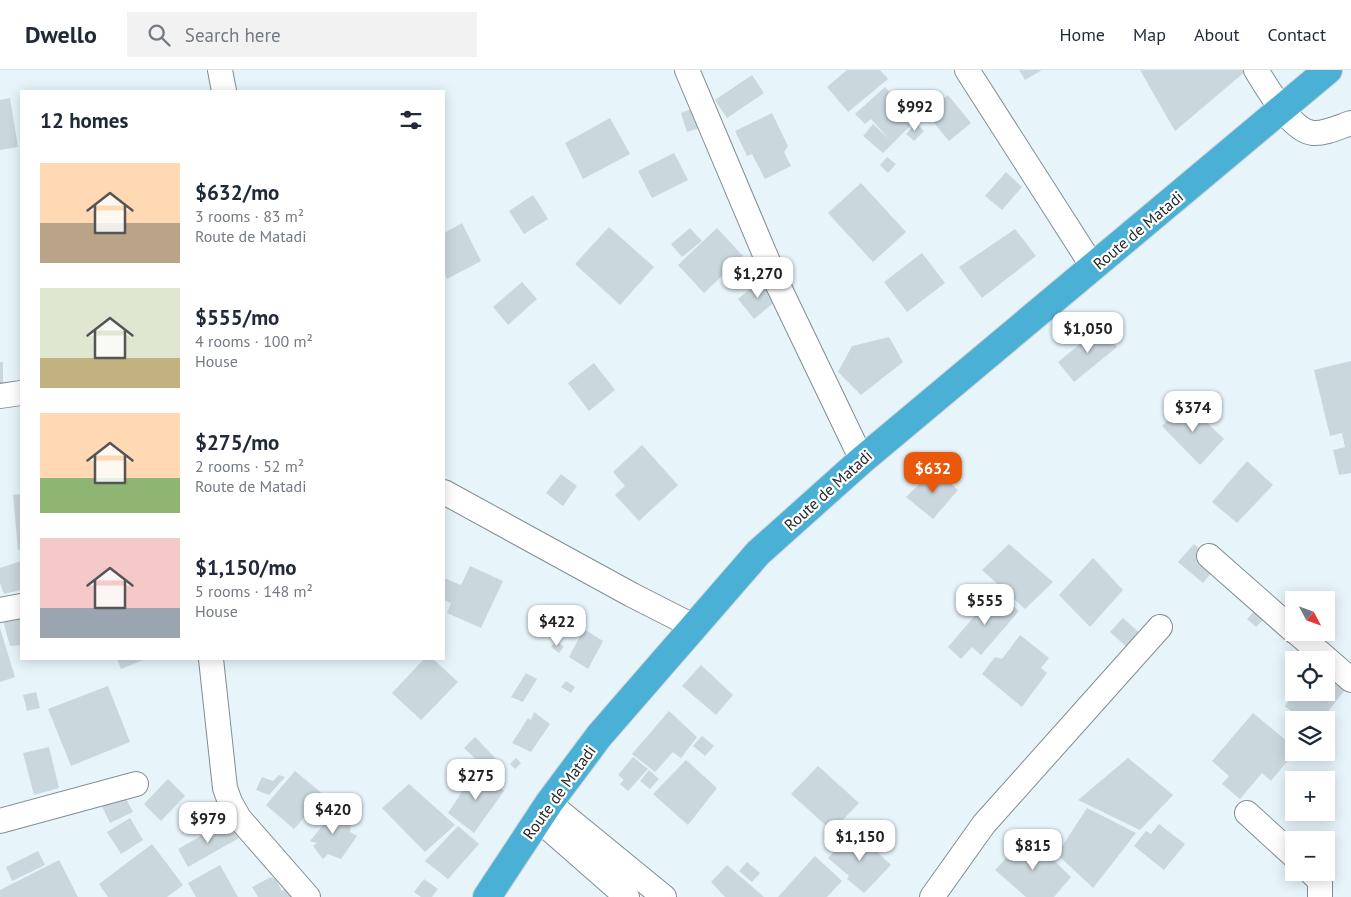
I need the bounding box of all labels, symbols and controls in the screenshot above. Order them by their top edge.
search box [127,12,477,57]
text: Dwello [25,19,97,50]
icon: search [145,21,173,49]
text: Search here [185,23,281,47]
text: Home [1059,23,1105,46]
text: Map [1133,23,1166,46]
text: About [1194,23,1240,46]
text: Contact [1268,23,1326,46]
pin: $992 [885,90,945,132]
text: $992 [897,96,933,116]
icon: filters [397,106,425,134]
text: 12 homes [40,107,128,134]
text: $632/mo [195,179,279,206]
icon: home [80,183,140,243]
street label: Route de Matadi [1089,187,1187,273]
text: 3 rooms · 83 m² [195,206,304,226]
text: Route de Matadi [195,226,306,246]
pin: $1,270 [717,256,799,299]
text: $1,270 [733,263,783,283]
text: $555/mo [195,304,279,331]
icon: home [80,308,140,368]
pin: $1,050 [1047,312,1129,354]
text: $1,050 [1063,318,1113,338]
text: 4 rooms · 100 m² [195,331,313,351]
text: House [195,351,238,371]
pin: $374 [1163,390,1223,433]
text: $374 [1175,397,1211,417]
text: $275/mo [195,429,279,456]
icon: home [80,433,140,493]
street label: Route de Matadi [780,445,876,535]
pin: $632 [903,452,963,494]
text: 2 rooms · 52 m² [195,456,304,476]
text: $632 [915,458,951,478]
text: Route de Matadi [195,476,306,496]
text: $1,150/mo [195,554,297,581]
icon: home [80,558,140,618]
text: 5 rooms · 148 m² [195,581,313,601]
pin: $555 [955,584,1015,626]
text: $555 [967,590,1003,610]
north arrow [1285,591,1335,641]
map controls [1285,591,1335,881]
text: House [195,601,238,621]
pin: $422 [527,604,587,647]
text: $422 [539,611,575,631]
button: locate [1285,651,1335,701]
button: layers [1285,711,1335,761]
street label: Route de Matadi [518,741,600,843]
pin: $275 [446,758,506,801]
text: $275 [458,765,494,785]
button: + [1285,771,1335,821]
pin: $420 [303,792,363,835]
text: $420 [315,799,351,819]
pin: $979 [178,802,238,844]
text: $979 [190,808,226,828]
pin: $1,150 [819,820,901,862]
text: $1,150 [835,826,885,846]
pin: $815 [1003,828,1063,871]
button: − [1285,831,1335,881]
text: $815 [1015,835,1051,855]

